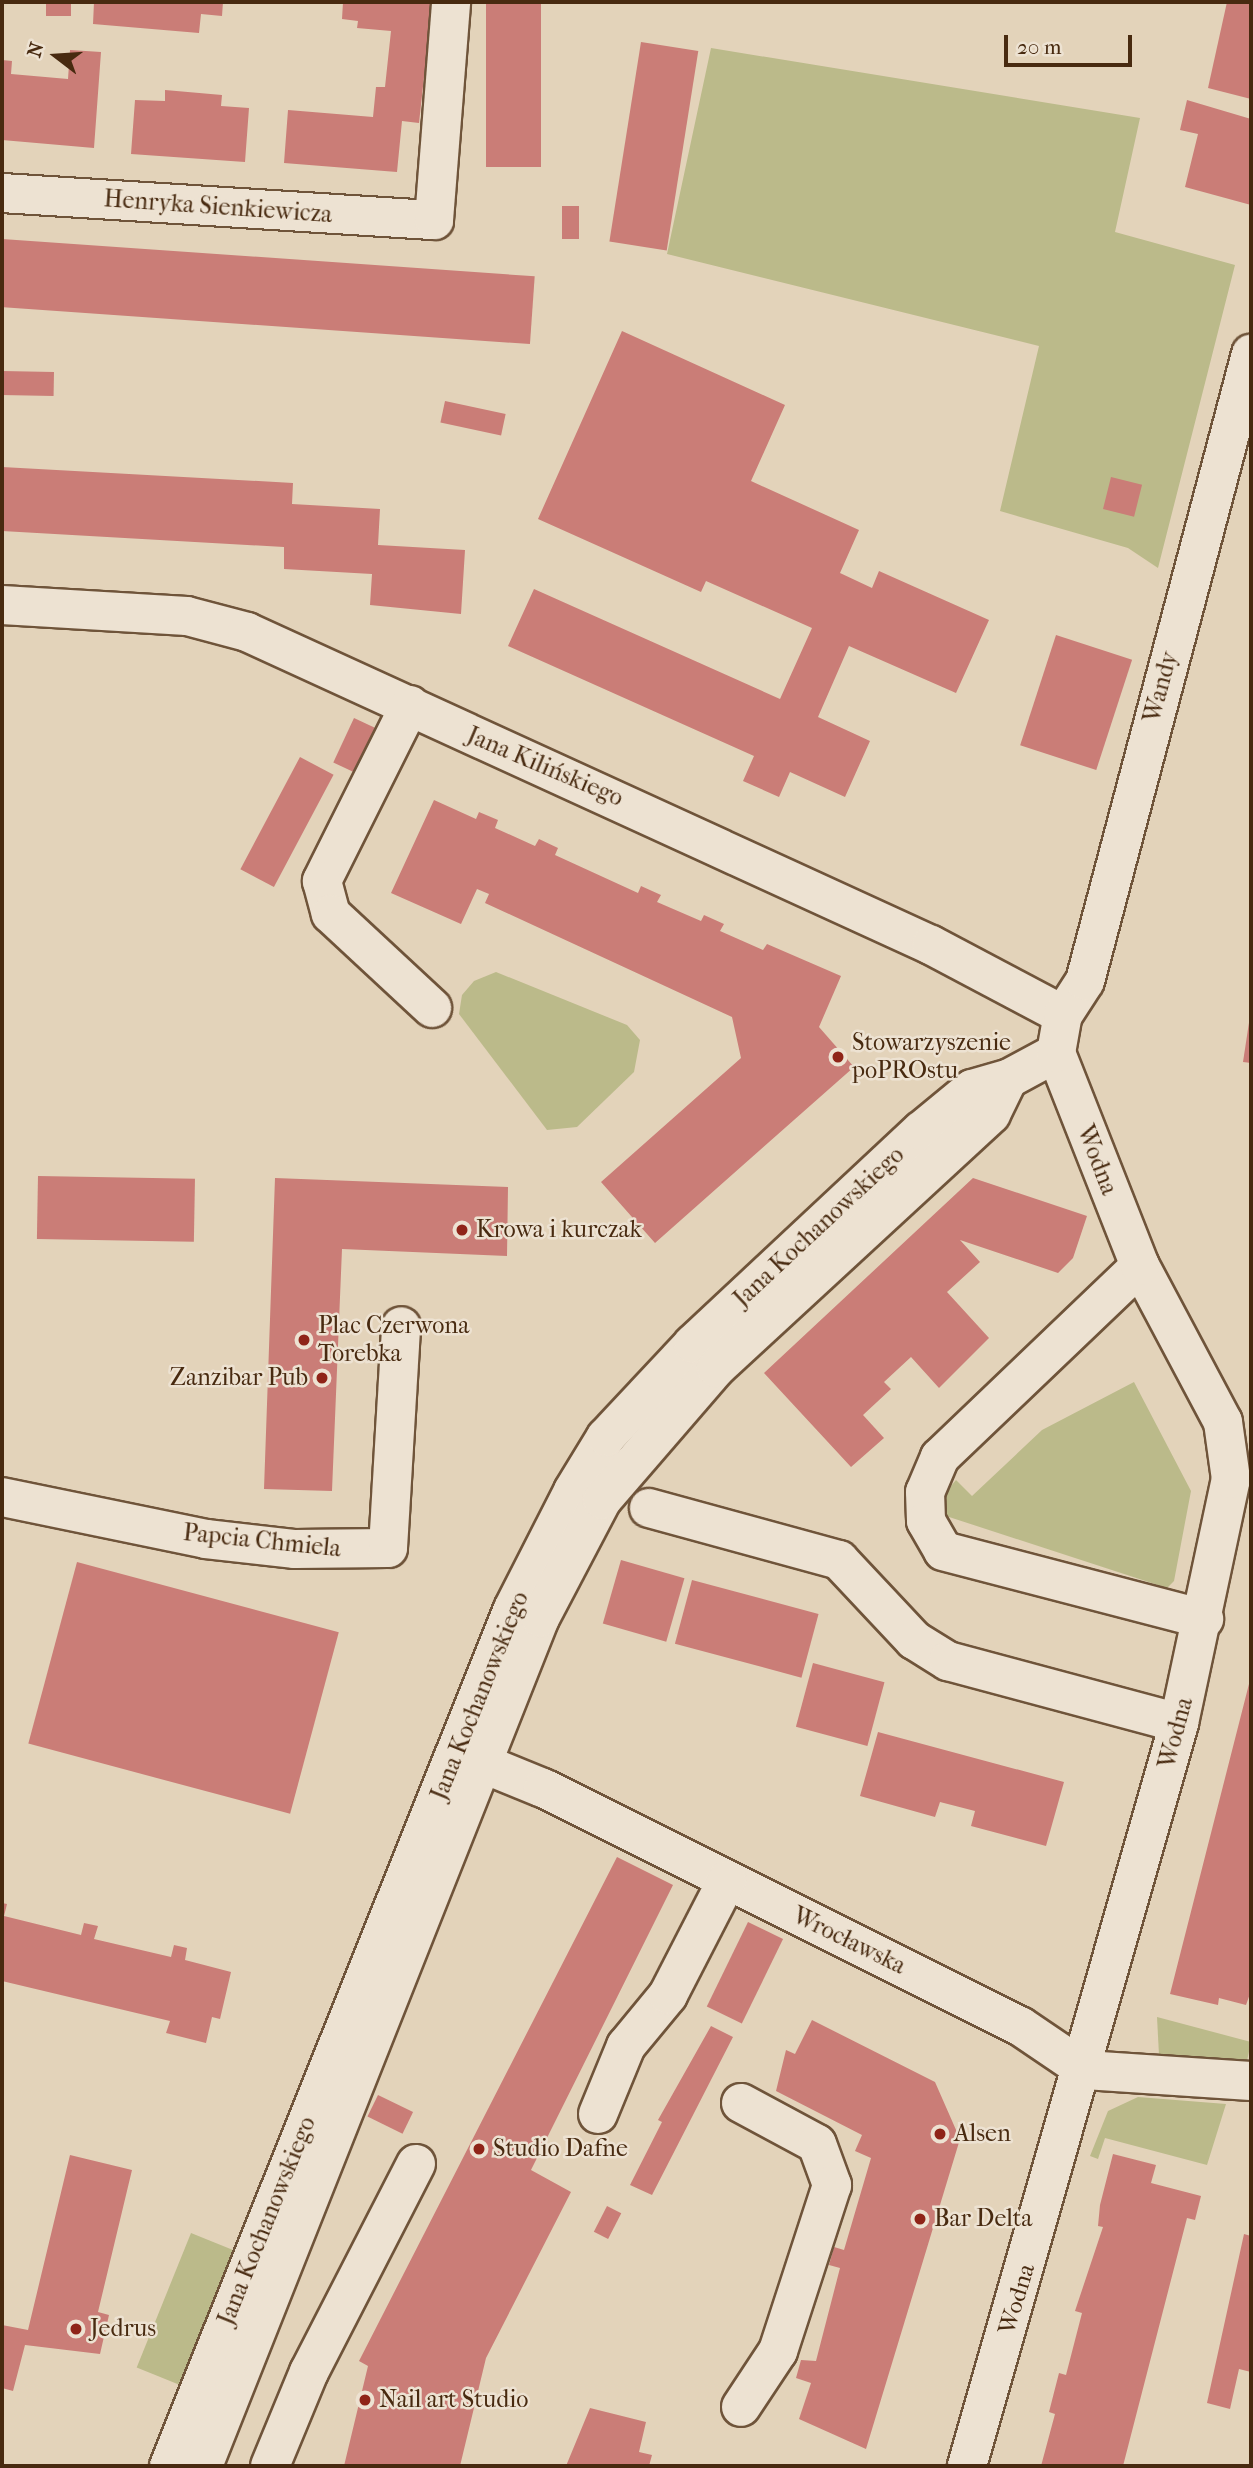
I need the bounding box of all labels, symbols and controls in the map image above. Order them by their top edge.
north arrow [21,21,91,91]
scale bar [1008,21,1136,65]
text: 20 m [1017,35,1061,59]
text: N [23,40,49,60]
street label: Henryka Sienkiewicza [103,185,333,229]
street label: Wandy [1138,648,1184,726]
street label: Jana Kilińskiego [463,721,627,813]
place label: Stowarzyszenie poPROstu [852,1029,1011,1085]
marker: Stowarzyszenie poPROstu [830,1049,846,1065]
street label: Wodna [1071,1121,1123,1199]
street label: Jana Kochanowskiego [728,1141,910,1313]
place label: Krowa i kurczak [476,1216,642,1244]
marker: Krowa i kurczak [454,1222,470,1238]
place label: Plac Czerwona Torebka [318,1312,469,1368]
marker: Plac Czerwona Torebka [296,1332,312,1348]
place label: Zanzibar Pub [170,1364,308,1392]
marker: Zanzibar Pub [314,1370,330,1386]
street label: Papcia Chmiela [182,1518,342,1564]
street label: Jana Kochanowskiego [425,1588,535,1804]
street label: Wodna [1153,1694,1199,1772]
street label: Wrocławska [788,1901,910,1981]
street label: Jana Kochanowskiego [212,2113,322,2329]
place label: Alsen [954,2120,1011,2148]
marker: Alsen [932,2126,948,2142]
place label: Studio Dafne [493,2135,628,2163]
marker: Studio Dafne [471,2141,487,2157]
place label: Bar Delta [934,2205,1032,2233]
marker: Bar Delta [912,2211,928,2227]
street label: Wodna [993,2260,1041,2338]
place label: Jedrus [90,2315,156,2343]
marker: Jedrus [68,2321,84,2337]
place label: Nail art Studio [379,2386,528,2414]
marker: Nail art Studio [357,2392,373,2408]

